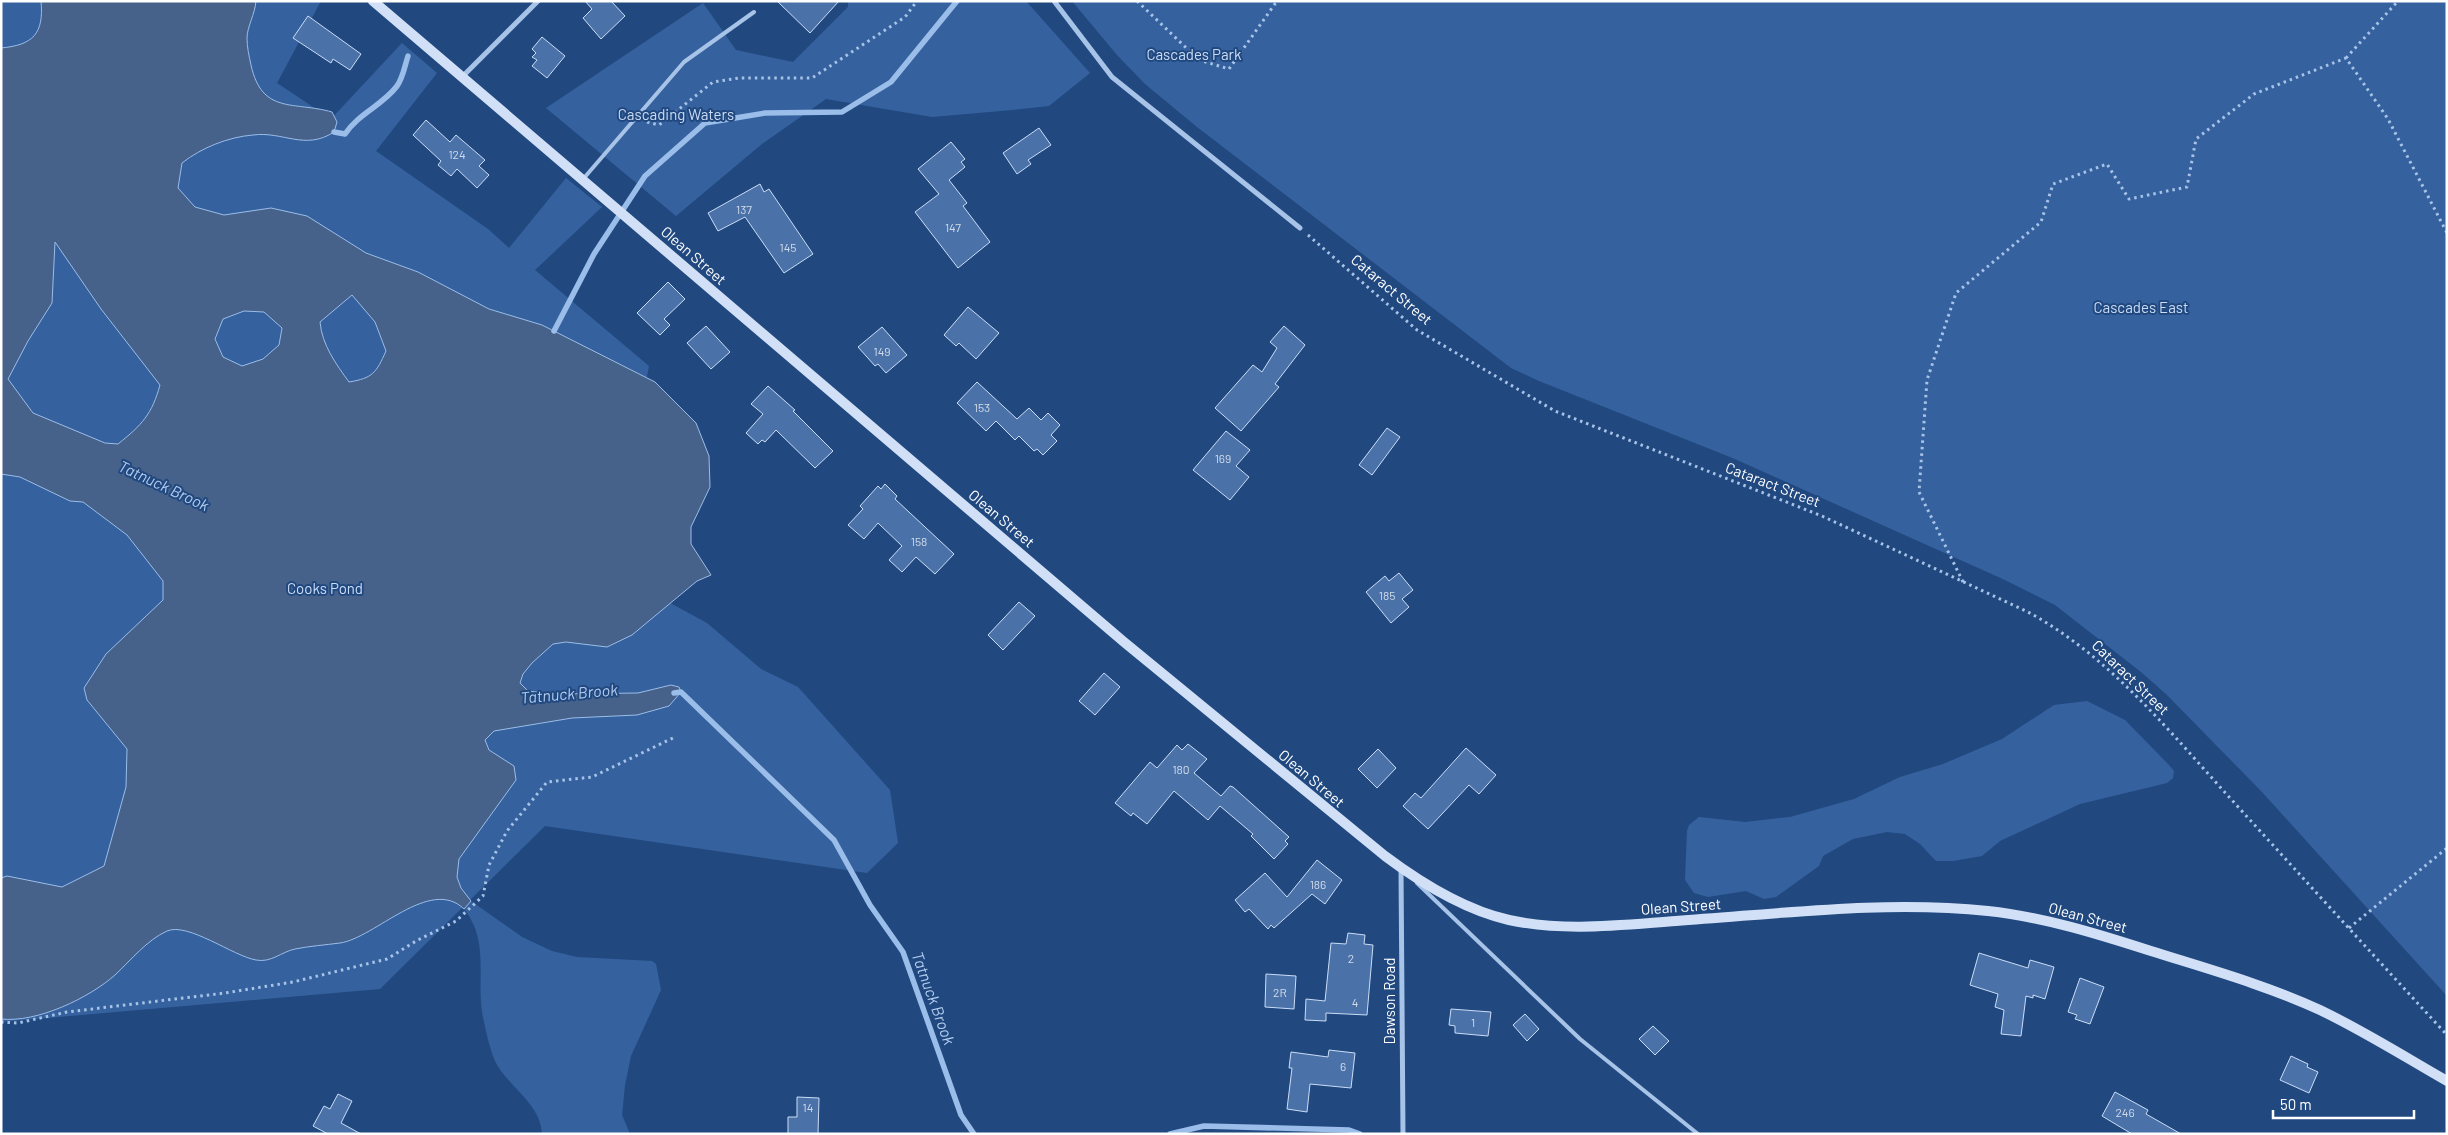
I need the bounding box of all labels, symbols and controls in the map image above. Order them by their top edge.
park label: Cascades Park [1146,45,1242,63]
park label: Cascading Waters [618,105,734,123]
house number: 124 [448,147,466,161]
house number: 137 [736,202,752,216]
house number: 147 [945,220,961,234]
street label: Olean Street [658,222,730,288]
house number: 145 [780,240,796,254]
street label: Cataract Street [1348,250,1436,328]
park label: Cascades East [2093,298,2189,316]
house number: 149 [873,344,891,358]
house number: 153 [974,400,990,414]
house number: 169 [1215,451,1231,465]
water label: Tatnuck Brook [116,456,212,514]
street label: Cataract Street [1723,458,1823,510]
street label: Olean Street [965,485,1039,551]
house number: 158 [911,534,927,548]
park label: Cooks Pond [287,579,363,597]
house number: 185 [1379,588,1395,602]
street label: Cataract Street [2089,636,2173,718]
water label: Tatnuck Brook [520,679,619,707]
street label: Olean Street [1275,745,1349,811]
house number: 180 [1172,762,1190,776]
house number: 186 [1310,877,1326,891]
street label: Olean Street [1640,894,1722,918]
street label: Olean Street [2047,898,2129,936]
water label: Tatnuck Brook [908,949,960,1047]
house number: 2 [1348,951,1354,965]
street label: Dawson Road [1380,958,1398,1044]
house number: 2R [1273,985,1287,999]
house number: 4 [1352,995,1358,1009]
house number: 1 [1471,1015,1475,1029]
house number: 6 [1340,1059,1346,1073]
scale bar [2273,1088,2414,1120]
text: 50 m [2280,1095,2312,1113]
house number: 14 [803,1100,813,1114]
house number: 246 [2115,1105,2135,1119]

